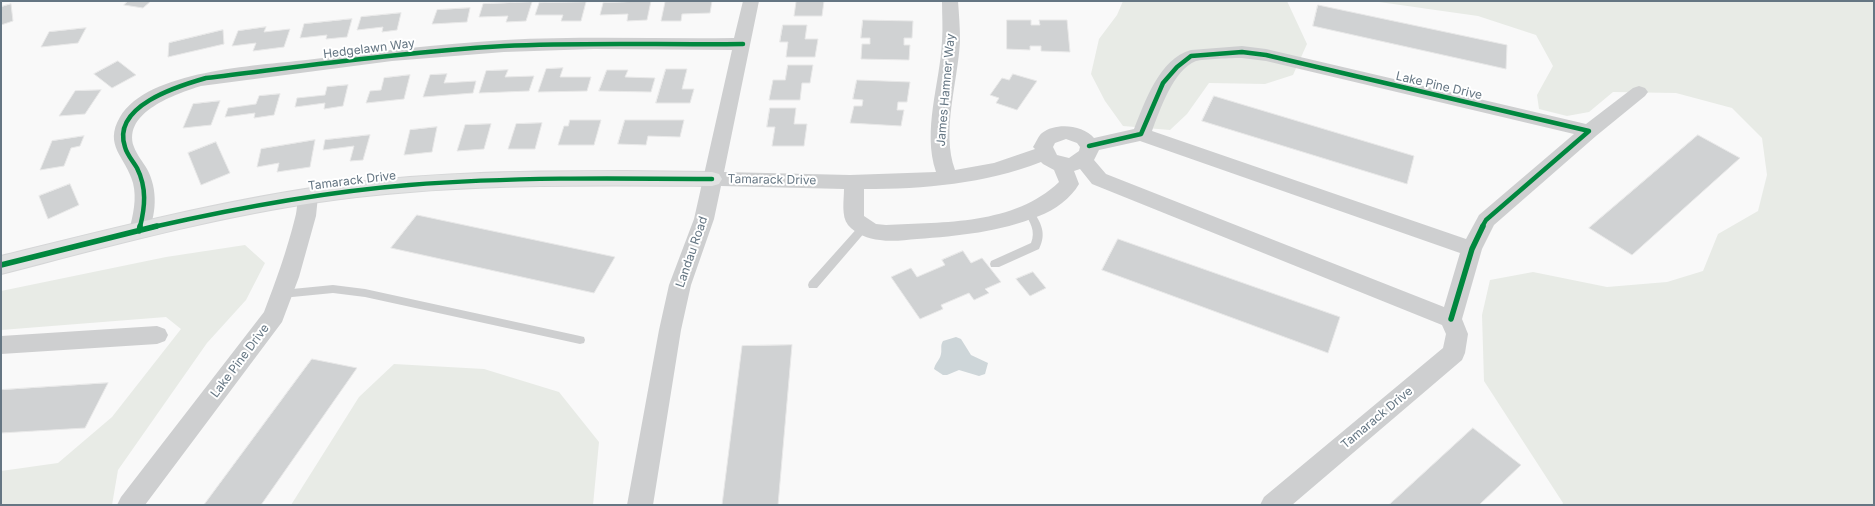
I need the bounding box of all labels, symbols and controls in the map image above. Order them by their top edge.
street label: James Hamner Way [934,33,958,147]
street label: Hedgelawn Way [322,36,416,62]
street label: Lake Pine Drive [1394,69,1484,103]
street label: Tamarack Drive [307,168,397,194]
street label: Tamarack Drive [728,172,816,188]
street label: Landau Road [673,215,711,289]
street label: Lake Pine Drive [208,322,272,400]
street label: Tamarack Drive [1338,384,1416,452]

